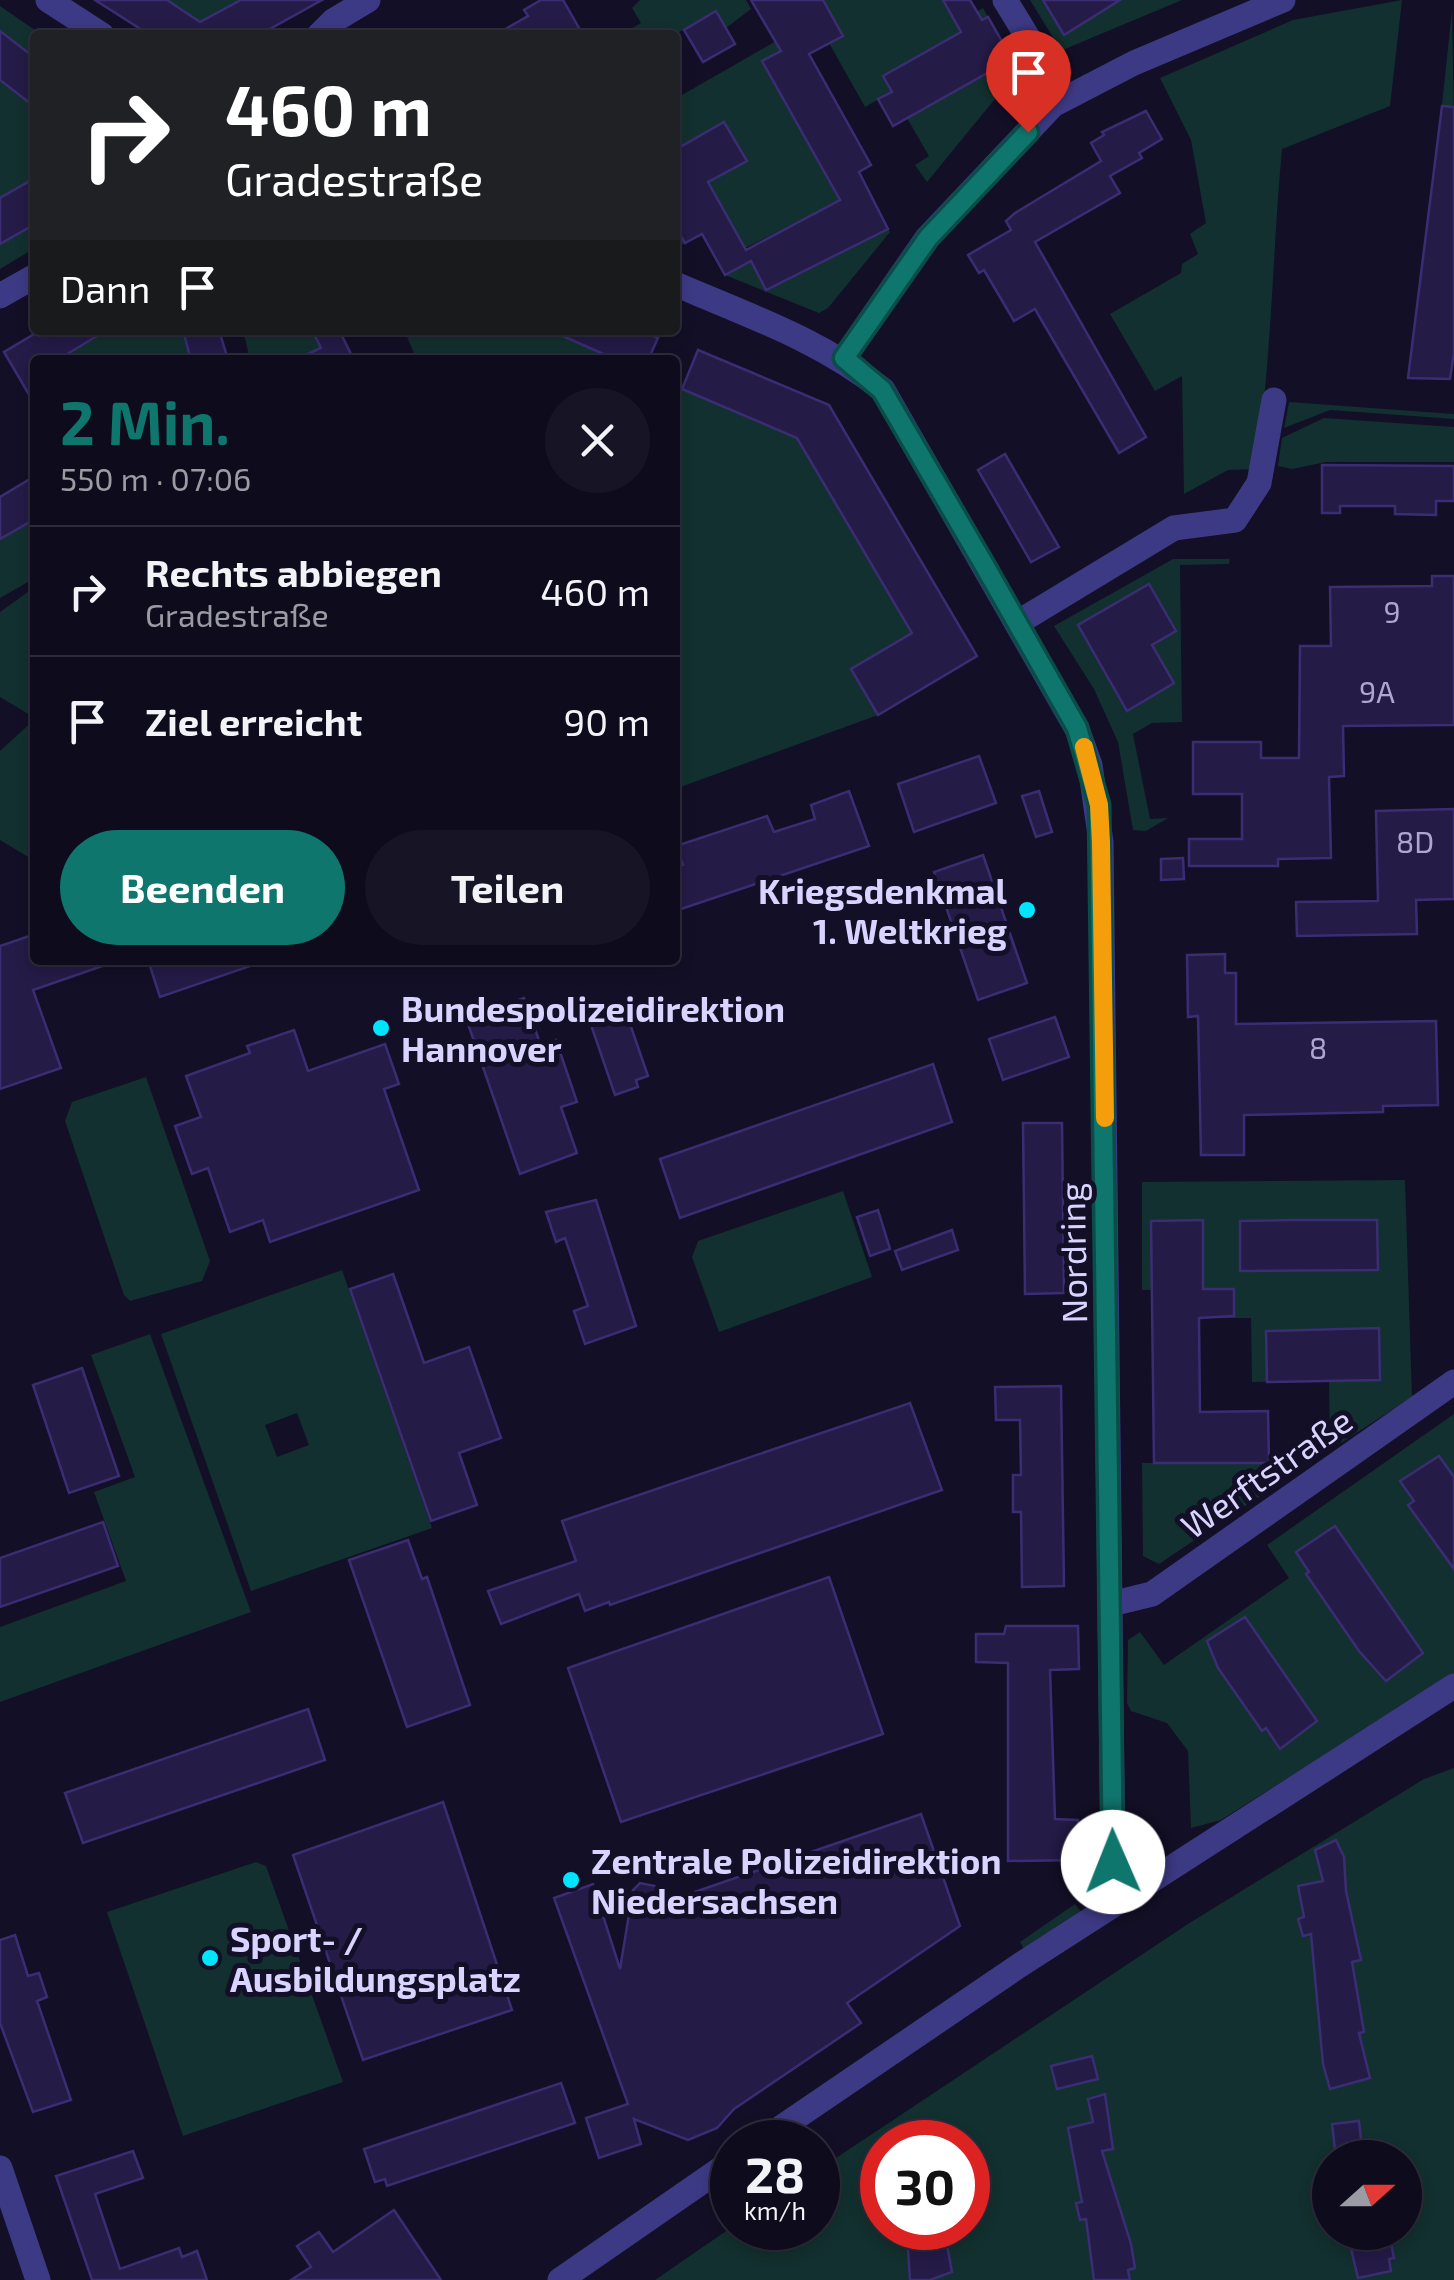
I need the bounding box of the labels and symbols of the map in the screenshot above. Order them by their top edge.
pin [986,30,1071,133]
house number: 9 [1383,593,1401,629]
house number: 9A [1359,673,1395,709]
house number: 8D [1396,823,1434,859]
place label: Kriegsdenkmal 1. Weltkrieg [758,869,1008,951]
marker: Kriegsdenkmal 1. Weltkrieg [1016,899,1038,921]
place label: Bundespolizeidirektion Hannover [401,987,785,1069]
marker: Bundespolizeidirektion Hannover [370,1017,392,1039]
house number: 8 [1309,1029,1327,1065]
street label: Nordring [1050,1182,1094,1324]
street label: Werftstraße [1173,1398,1359,1546]
position arrow [1061,1810,1165,1914]
place label: Zentrale Polizeidirektion Niedersachsen [591,1839,1001,1921]
marker: Zentrale Polizeidirektion Niedersachsen [560,1869,582,1891]
place label: Sport- / Ausbildungsplatz [230,1917,521,1999]
marker: Sport- / Ausbildungsplatz [199,1947,221,1969]
speed limit sign: 30 [860,2120,990,2250]
north arrow [1312,2140,1422,2250]

